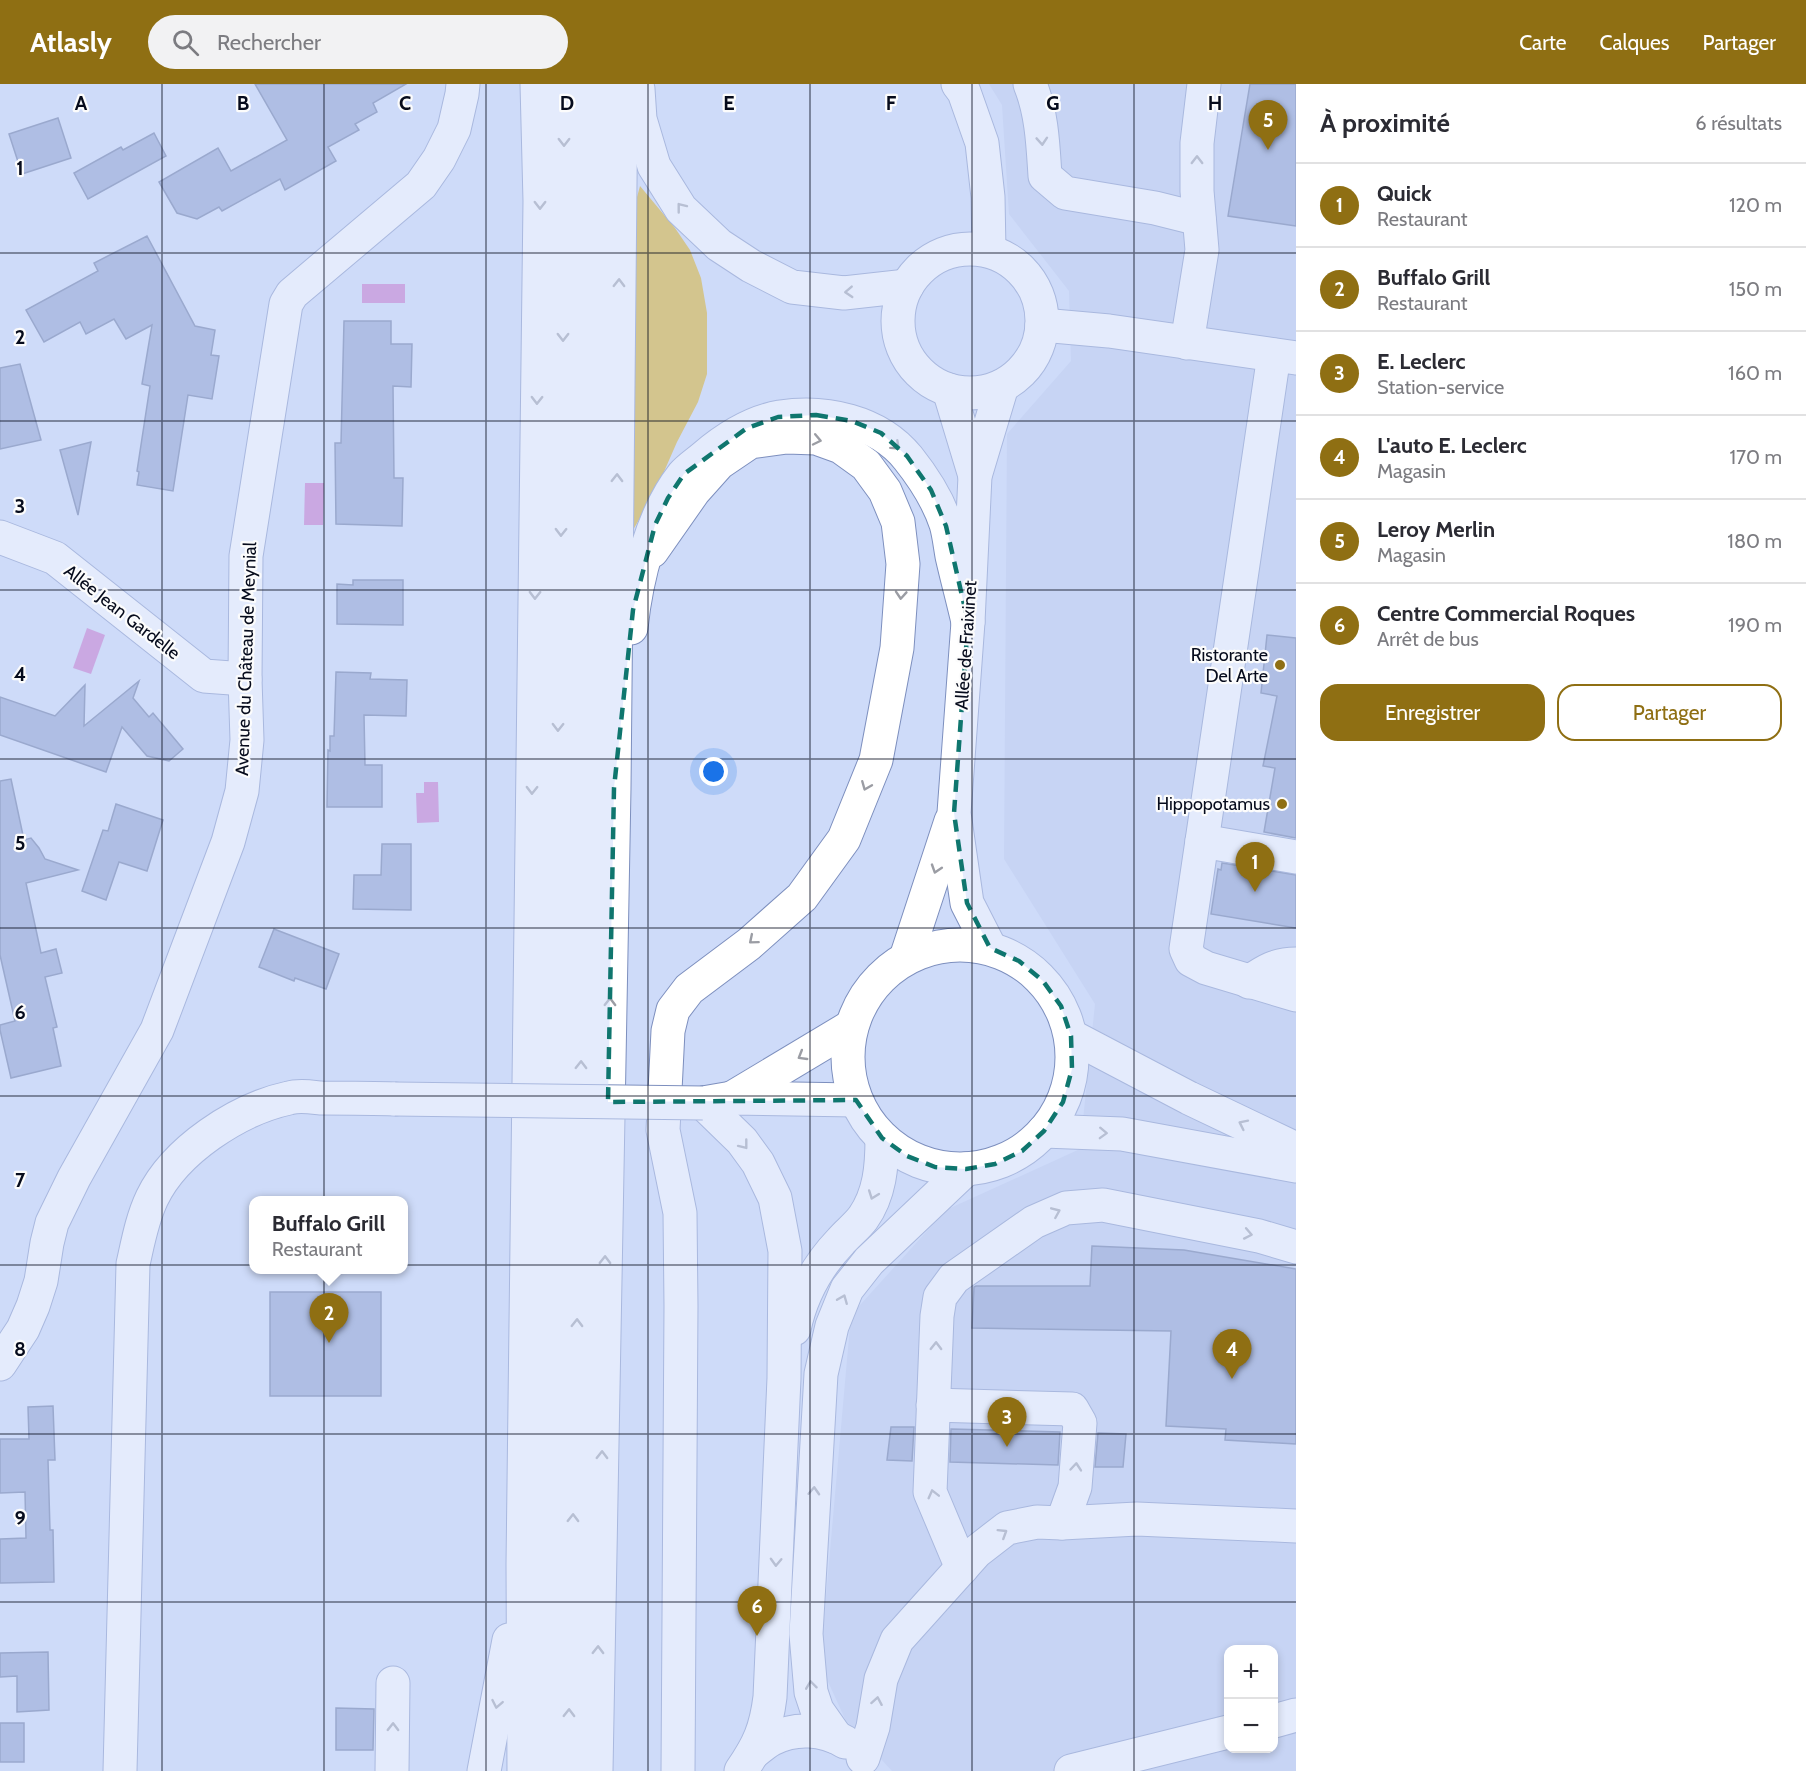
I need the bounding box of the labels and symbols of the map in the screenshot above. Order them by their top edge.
text: A [75,91,88,115]
text: B [237,91,249,115]
text: C [399,91,411,115]
text: D [560,91,574,115]
text: E [723,91,735,115]
text: F [886,91,897,115]
text: G [1046,91,1060,115]
text: H [1208,91,1222,115]
pin: 5 [1248,100,1288,150]
one-way arrow [1036,136,1049,145]
one-way arrow [558,138,570,147]
text: 1 [16,156,24,180]
one-way arrow [1191,156,1203,165]
one-way arrow [534,201,546,210]
one-way arrow [678,203,689,214]
one-way arrow [613,278,625,287]
one-way arrow [844,285,853,298]
text: 2 [15,325,25,349]
one-way arrow [557,333,569,342]
one-way arrow [531,396,544,405]
one-way arrow [812,433,822,446]
one-way arrow [889,439,900,450]
one-way arrow [611,473,623,482]
text: 3 [15,494,25,518]
one-way arrow [555,528,567,537]
street label: Avenue du Château de Meynial [231,541,261,776]
street label: Allée Jean Gardelle [60,560,184,664]
street label: Allée de Fraixinet [951,580,981,710]
one-way arrow [894,590,907,599]
one-way arrow [529,591,541,600]
place label: Ristorante Del Arte [1191,644,1268,687]
marker: Ristorante Del Arte [1273,658,1287,672]
text: 4 [14,662,26,686]
one-way arrow [552,723,564,732]
your location [699,757,728,786]
one-way arrow [861,779,873,790]
one-way arrow [526,786,538,795]
place label: Hippopotamus [1157,793,1270,815]
marker: Hippopotamus [1275,797,1289,811]
text: 5 [15,831,25,855]
pin: 1 [1236,842,1274,892]
one-way arrow [930,863,943,874]
one-way arrow [749,933,760,944]
one-way arrow [604,997,616,1006]
text: 6 [14,1000,26,1024]
one-way arrow [798,1048,808,1060]
one-way arrow [575,1060,587,1069]
one-way arrow [1239,1120,1250,1131]
one-way arrow [1098,1127,1107,1140]
one-way arrow [737,1138,748,1149]
text: 7 [15,1168,26,1192]
one-way arrow [868,1190,881,1200]
one-way arrow [1050,1207,1061,1219]
one-way arrow [1242,1227,1252,1240]
one-way arrow [599,1255,612,1264]
pin: 2 [310,1294,348,1343]
one-way arrow [836,1294,848,1305]
one-way arrow [571,1318,583,1327]
pin: 4 [1212,1330,1252,1379]
text: 8 [14,1337,26,1361]
one-way arrow [930,1342,943,1351]
pin: 3 [988,1398,1026,1447]
one-way arrow [596,1450,608,1459]
one-way arrow [1069,1462,1082,1471]
one-way arrow [808,1486,821,1495]
one-way arrow [927,1489,940,1499]
text: 9 [14,1506,26,1530]
one-way arrow [567,1513,579,1522]
one-way arrow [996,1529,1007,1540]
one-way arrow [770,1558,783,1567]
pin: 6 [738,1586,777,1636]
one-way arrow [592,1645,604,1654]
one-way arrow [805,1680,818,1690]
one-way arrow [871,1697,883,1706]
one-way arrow [491,1699,504,1709]
one-way arrow [563,1708,575,1717]
one-way arrow [387,1723,399,1732]

